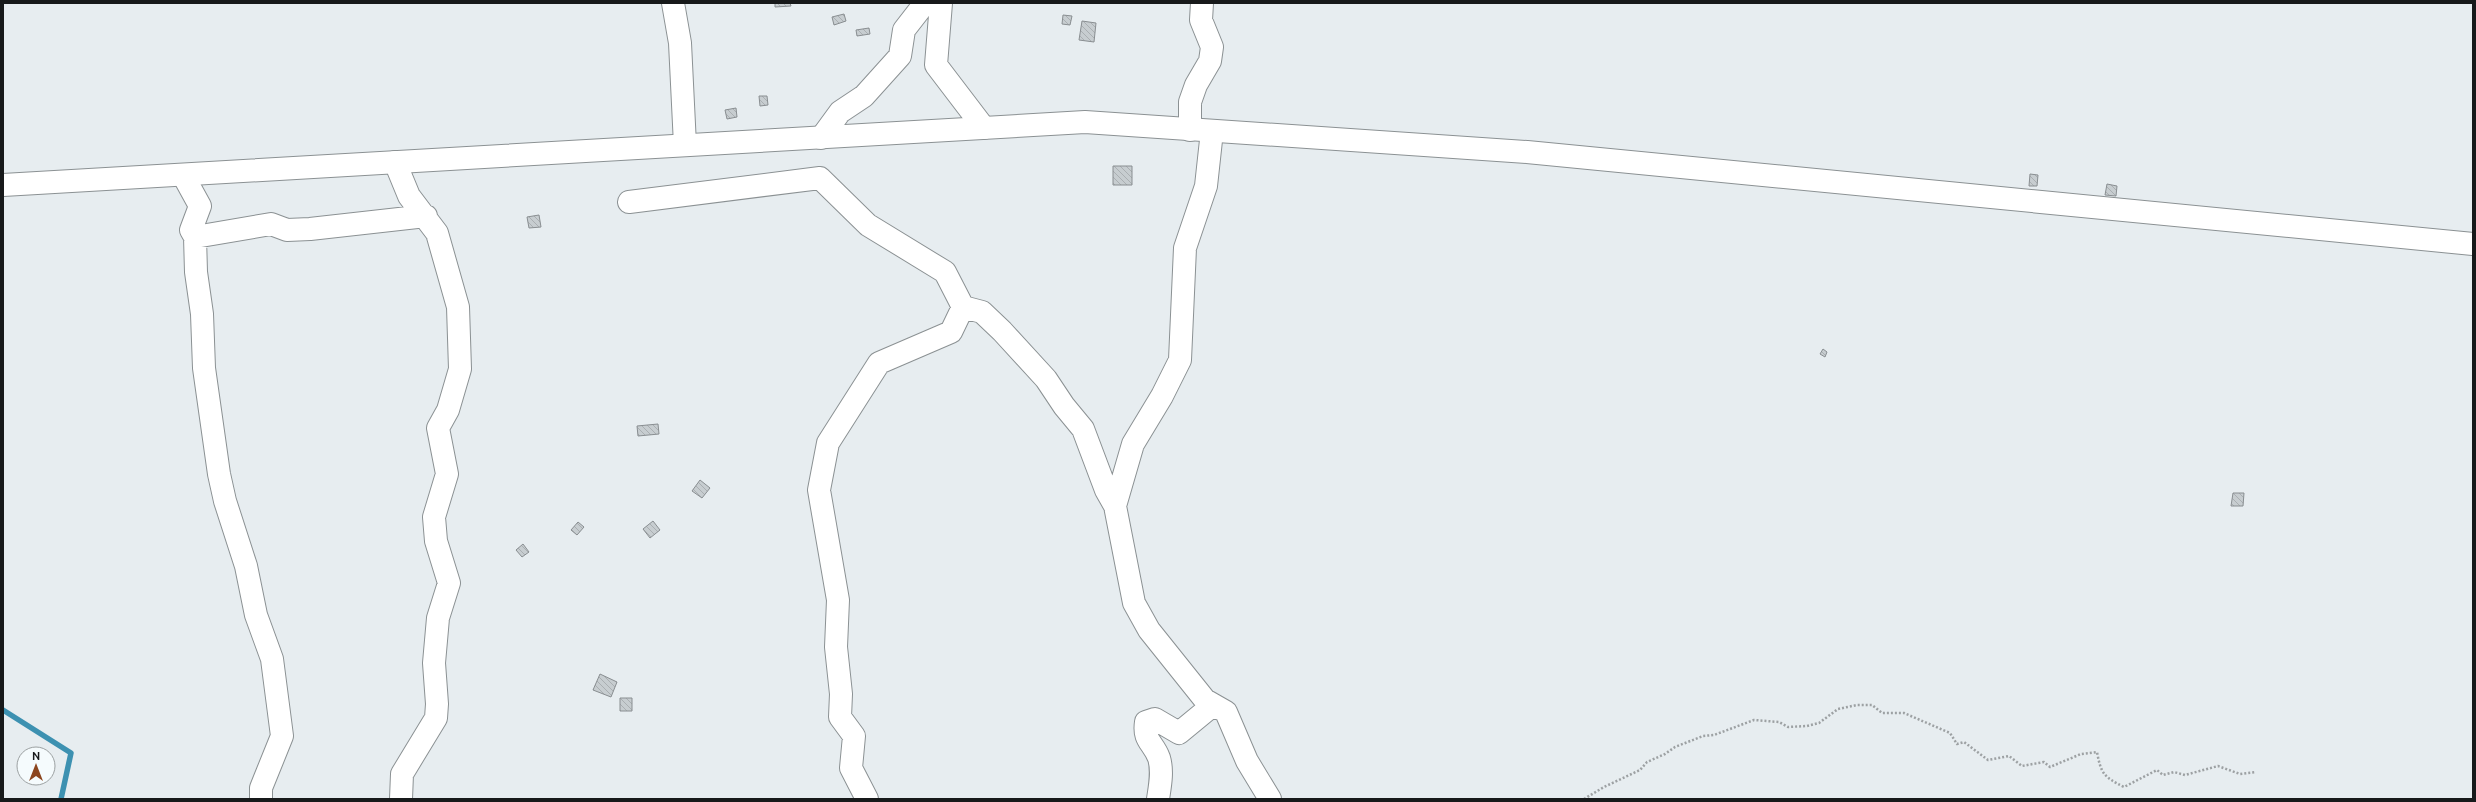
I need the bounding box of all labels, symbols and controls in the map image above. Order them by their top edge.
north arrow [16,746,56,786]
text: N [32,750,40,762]

